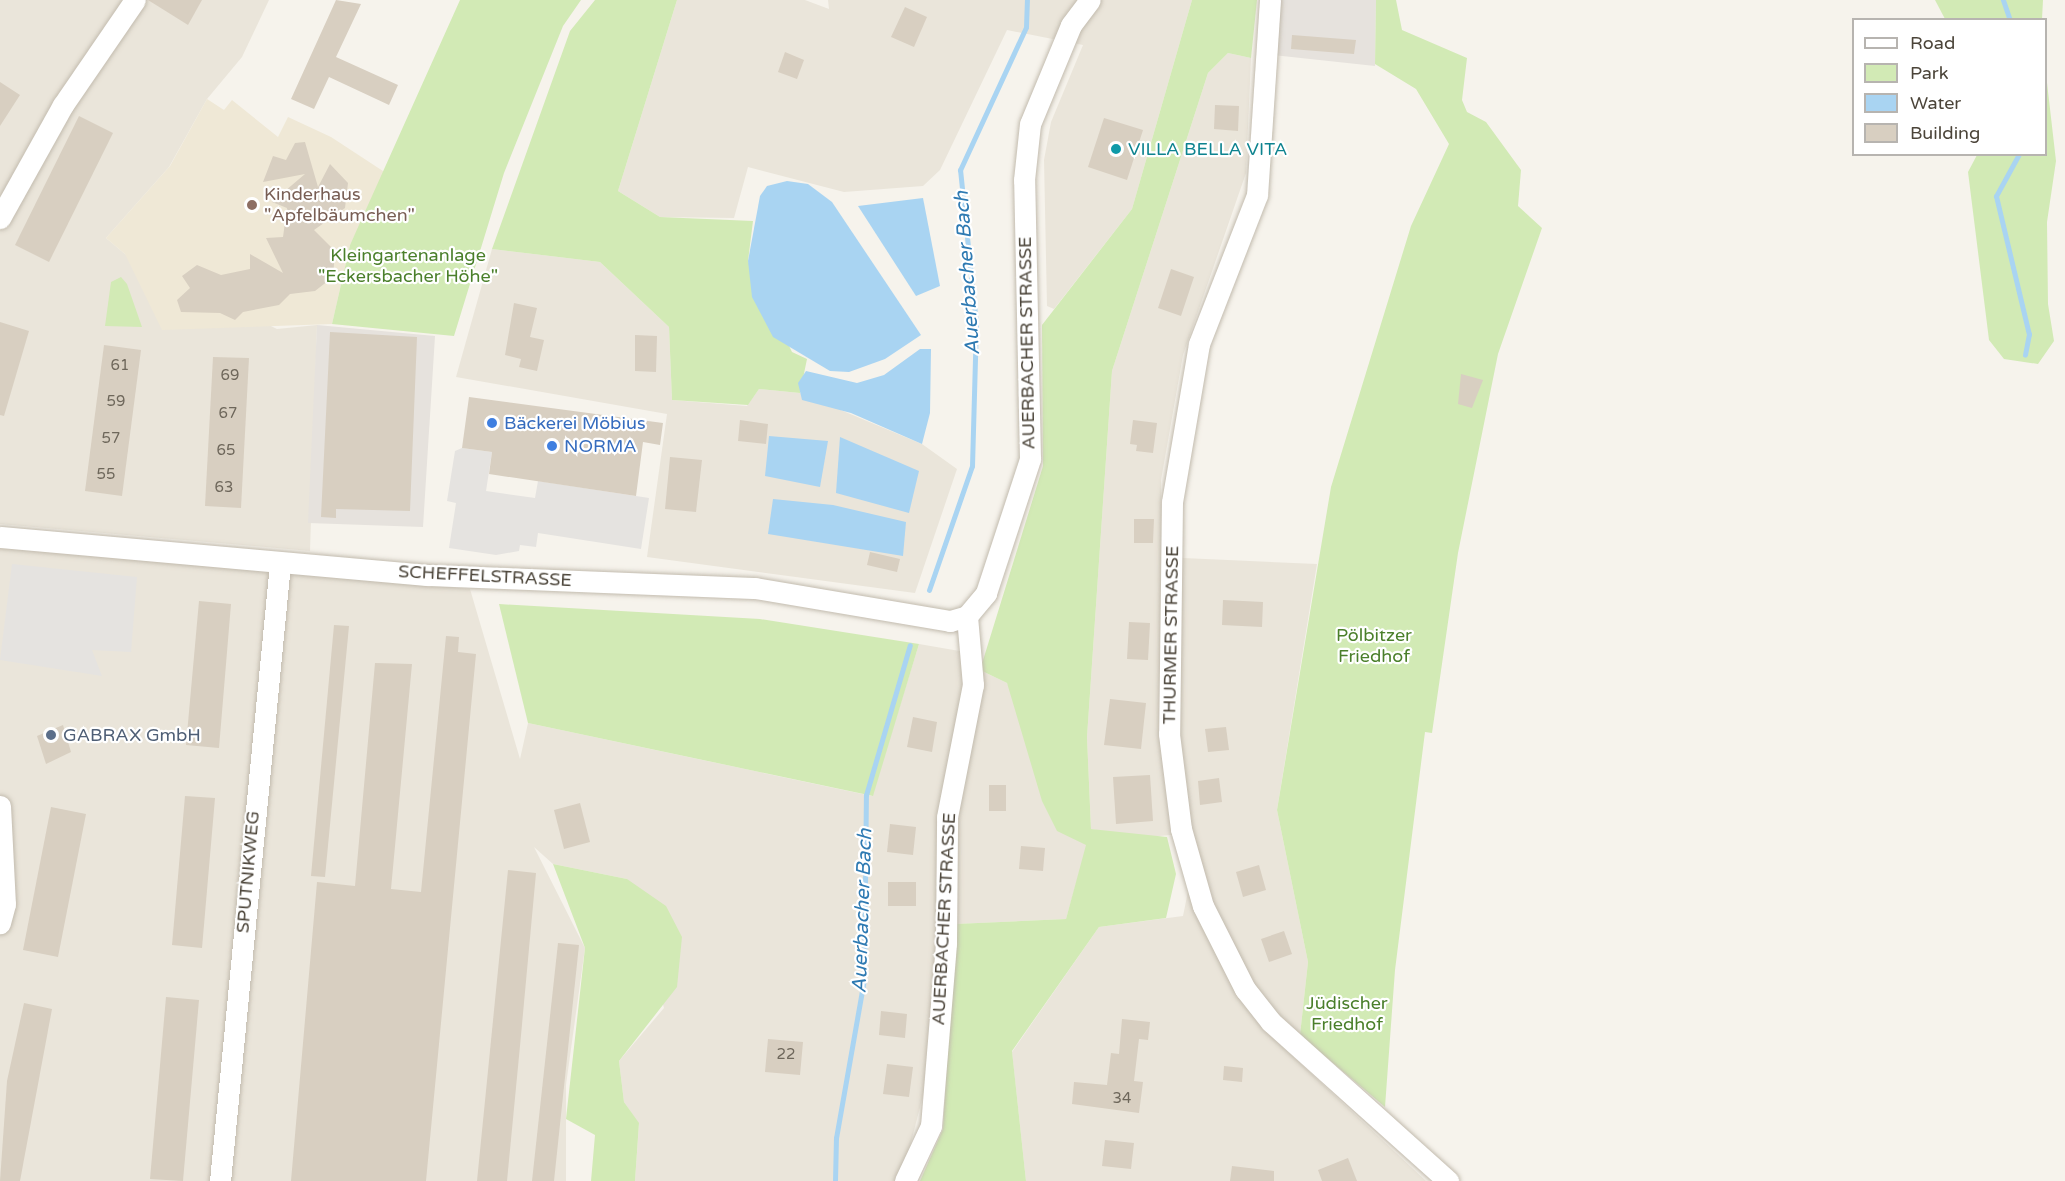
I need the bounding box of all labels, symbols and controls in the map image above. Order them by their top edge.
legend [1852,18,2047,156]
text: Road [1910,32,1955,54]
text: Park [1910,62,1948,84]
text: Water [1910,92,1961,114]
text: Building [1910,122,1980,144]
place label: VILLA BELLA VITA [1128,138,1287,160]
marker: VILLA BELLA VITA [1109,142,1123,156]
place label: Kinderhaus "Apfelbäumchen" [264,184,415,226]
water label: Auerbacher Bach [950,190,986,356]
marker: Kinderhaus "Apfelbäumchen" [245,198,259,212]
street label: AUERBACHER STRASSE [1014,236,1040,450]
park label: Kleingartenanlage "Eckersbacher Höhe" [318,245,498,288]
house number: 61 [111,357,129,375]
house number: 69 [221,367,239,385]
house number: 59 [107,393,125,411]
house number: 67 [219,405,237,423]
place label: Bäckerei Möbius [504,412,646,434]
marker: Bäckerei Möbius [485,416,499,430]
house number: 57 [102,430,120,448]
place label: NORMA [564,435,637,457]
marker: NORMA [545,439,559,453]
house number: 65 [217,442,235,460]
house number: 55 [97,466,115,484]
house number: 63 [215,479,233,497]
street label: THURMER STRASSE [1159,545,1183,725]
street label: SCHEFFELSTRASSE [398,561,572,591]
park label: Pölbitzer Friedhof [1336,625,1412,668]
place label: GABRAX GmbH [63,724,201,746]
marker: GABRAX GmbH [44,728,58,742]
street label: SPUTNIKWEG [232,810,264,934]
street label: AUERBACHER STRASSE [928,812,960,1026]
water label: Auerbacher Bach [848,828,878,994]
park label: Jüdischer Friedhof [1306,993,1388,1036]
house number: 22 [777,1046,795,1064]
house number: 34 [1113,1090,1131,1108]

